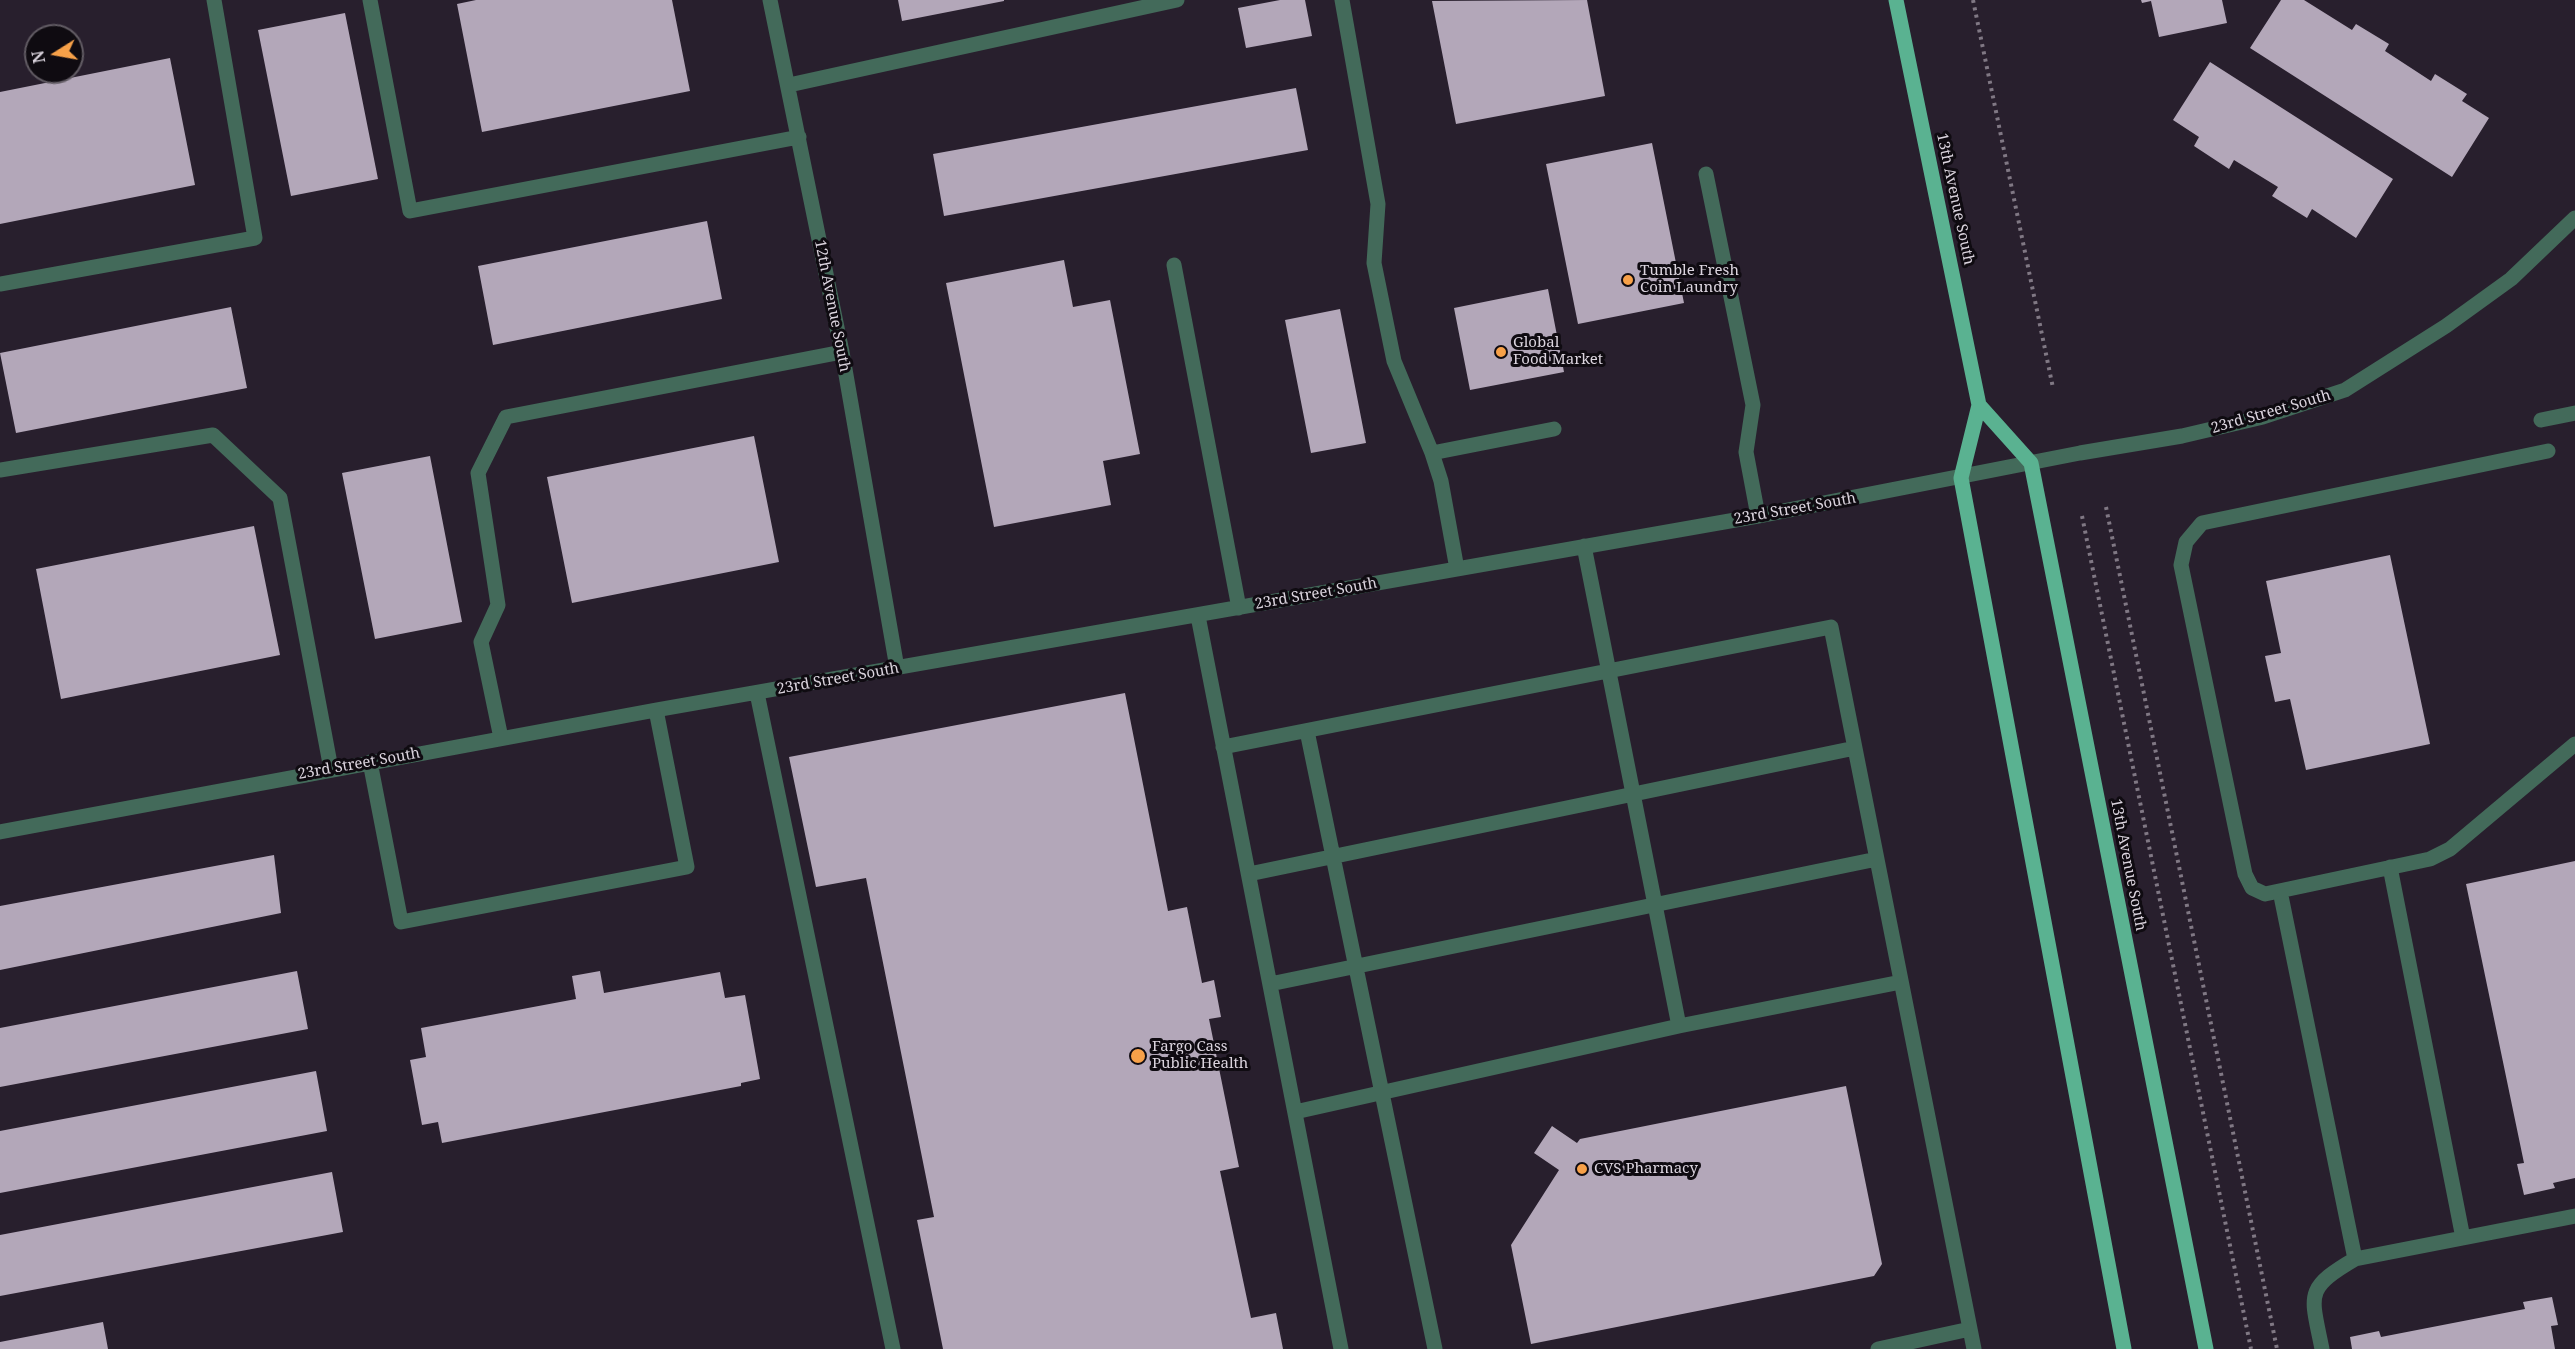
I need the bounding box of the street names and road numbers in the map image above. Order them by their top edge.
street label: 13th Avenue South [1932,132,1978,266]
street label: 12th Avenue South [810,238,854,374]
street label: 23rd Street South [2209,386,2333,438]
street label: 23rd Street South [1732,489,1858,529]
street label: 23rd Street South [1253,574,1379,614]
street label: 23rd Street South [775,659,901,699]
street label: 23rd Street South [296,744,422,784]
street label: 13th Avenue South [2106,797,2150,933]

